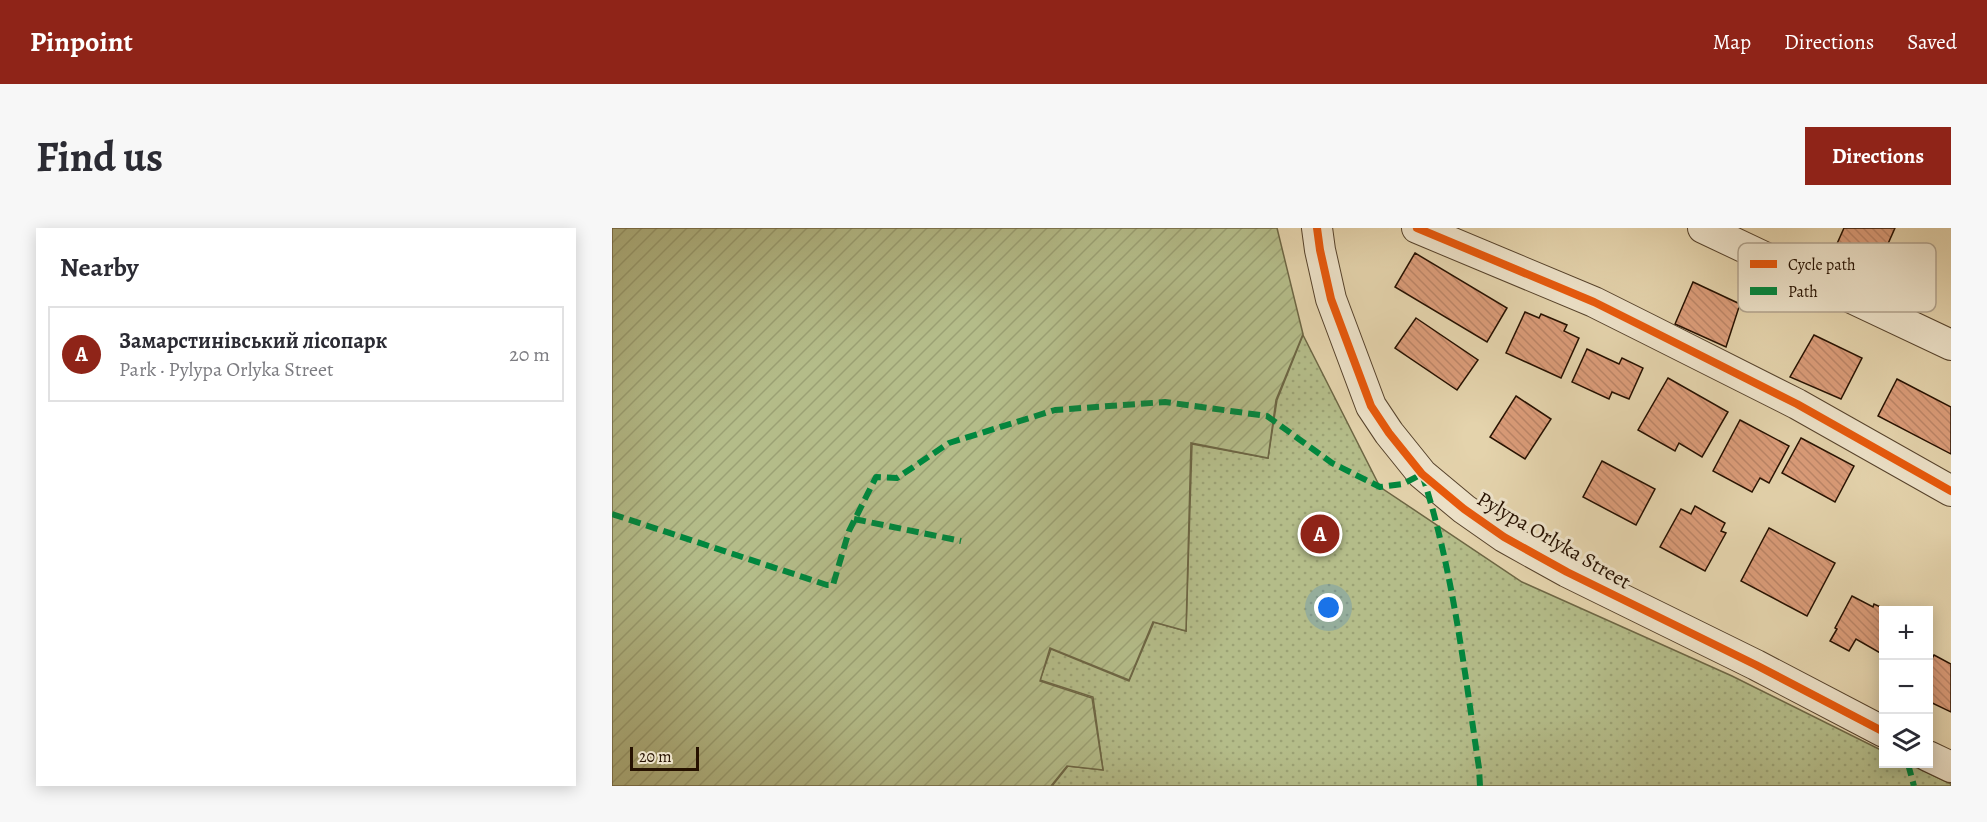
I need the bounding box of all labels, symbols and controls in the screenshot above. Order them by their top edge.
text: Pinpoint [30,23,133,61]
text: Map [1713,28,1751,56]
text: Directions [1784,28,1874,56]
text: Saved [1907,28,1957,56]
button: Directions [1805,127,1951,185]
text: Find us [36,128,163,185]
legend [1738,243,1936,312]
text: Nearby [60,250,139,285]
text: Cycle path [1788,254,1856,276]
text: Path [1788,281,1818,303]
text: Замарстинівський лісопарк [119,326,387,356]
text: A [75,341,88,368]
text: 20 m [509,341,550,368]
text: Park · Pylypa Orlyka Street [119,356,334,383]
street label: Pylypa Orlyka Street [1472,485,1636,595]
pin: A [1300,512,1340,556]
your location [1314,593,1343,622]
map controls [1879,606,1933,768]
button: + [1879,606,1933,660]
button: − [1879,660,1933,714]
button: layers [1879,714,1933,768]
scale bar [630,744,699,772]
text: 20 m [639,746,672,768]

